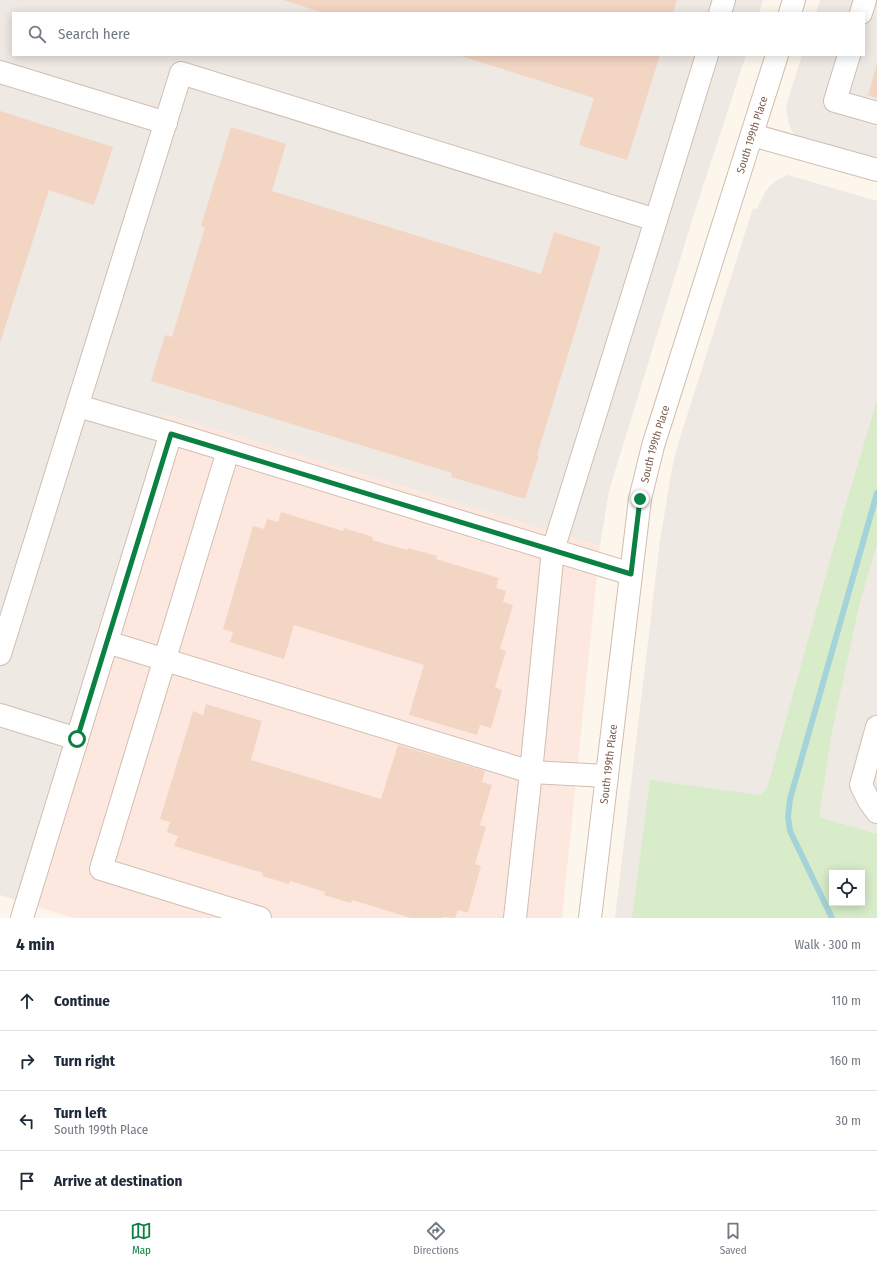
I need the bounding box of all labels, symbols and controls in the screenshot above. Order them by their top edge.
search box [12,12,865,56]
icon: search [26,23,48,45]
text: Search here [58,25,130,43]
street label: South 199th Place [734,95,770,175]
street label: South 199th Place [638,404,672,484]
route end [631,490,649,508]
street label: South 199th Place [598,724,620,805]
route start [68,730,86,748]
map controls [829,870,865,906]
button: locate [829,870,865,906]
text: 4 min [16,934,55,955]
text: Walk · 300 m [795,937,861,952]
icon: ahead [16,990,38,1012]
text: Continue [54,992,110,1010]
text: 110 m [831,993,861,1008]
icon: right [16,1050,38,1072]
text: Turn right [54,1052,115,1070]
text: 160 m [830,1053,861,1068]
text: Turn left [54,1104,107,1122]
icon: left [16,1110,38,1132]
text: 30 m [835,1113,861,1128]
text: South 199th Place [54,1122,148,1137]
icon: arrive [16,1170,38,1192]
text: Arrive at destination [54,1172,182,1190]
tab: Map [130,1220,152,1257]
tab: Directions [413,1220,459,1257]
tab: Saved [720,1220,747,1257]

